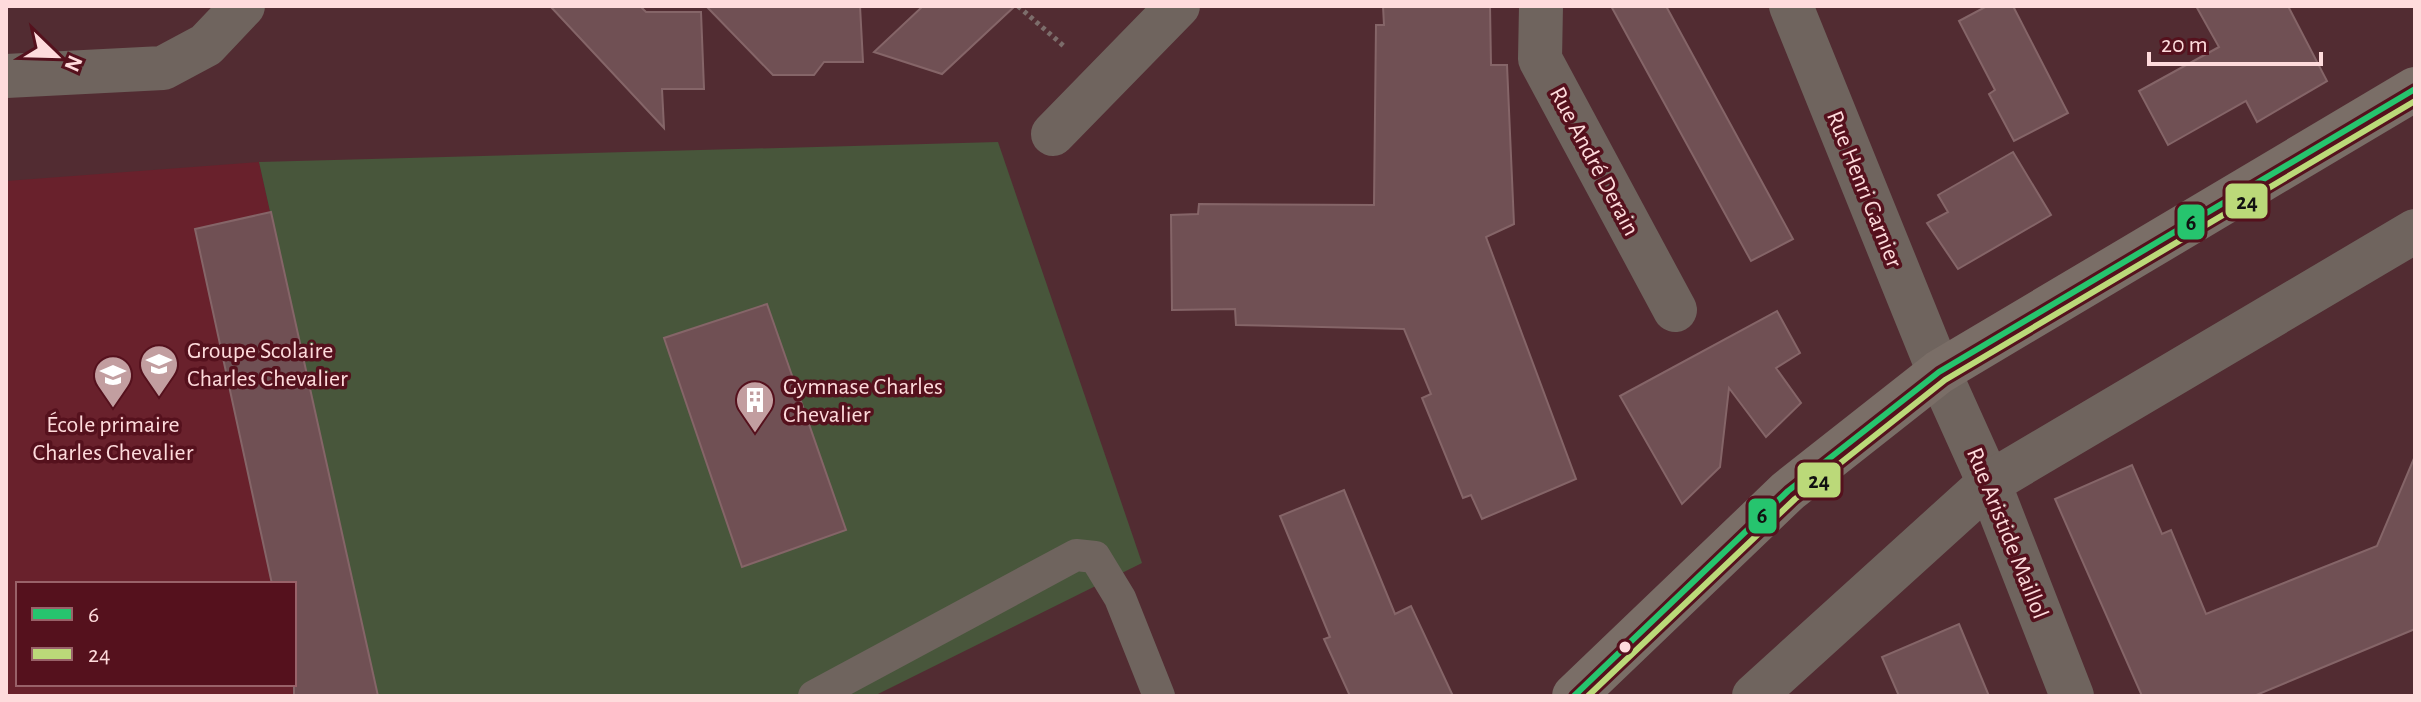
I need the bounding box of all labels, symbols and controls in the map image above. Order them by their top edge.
north arrow [16,16,96,96]
scale bar [2149,16,2321,66]
text: 20 m [2161,33,2208,57]
text: N [60,52,87,75]
street label: Rue André Derain [1545,83,1643,240]
street label: Rue Henri Garnier [1822,108,1906,271]
line badge: 24 [2224,182,2269,220]
text: 24 [2236,191,2258,213]
line badge: 6 [2176,203,2206,241]
text: 6 [2186,212,2196,234]
place label: Groupe Scolaire Charles Chevalier [187,339,348,391]
school or university icon: Groupe Scolaire Charles Chevalier [138,343,180,398]
school or university icon: École primaire Charles Chevalier [92,354,134,409]
place label: Gymnase Charles Chevalier [783,375,943,427]
building icon: Gymnase Charles Chevalier [734,379,776,434]
place label: École primaire Charles Chevalier [33,411,194,465]
street label: Rue Aristide Maillol [1962,444,2052,622]
line badge: 24 [1796,461,1842,499]
text: 24 [1808,470,1830,492]
line badge: 6 [1747,497,1778,535]
text: 6 [1757,505,1767,527]
legend [16,582,296,686]
text: 6 [88,603,99,627]
unlabelled marker [1617,639,1633,655]
text: 24 [88,643,110,667]

